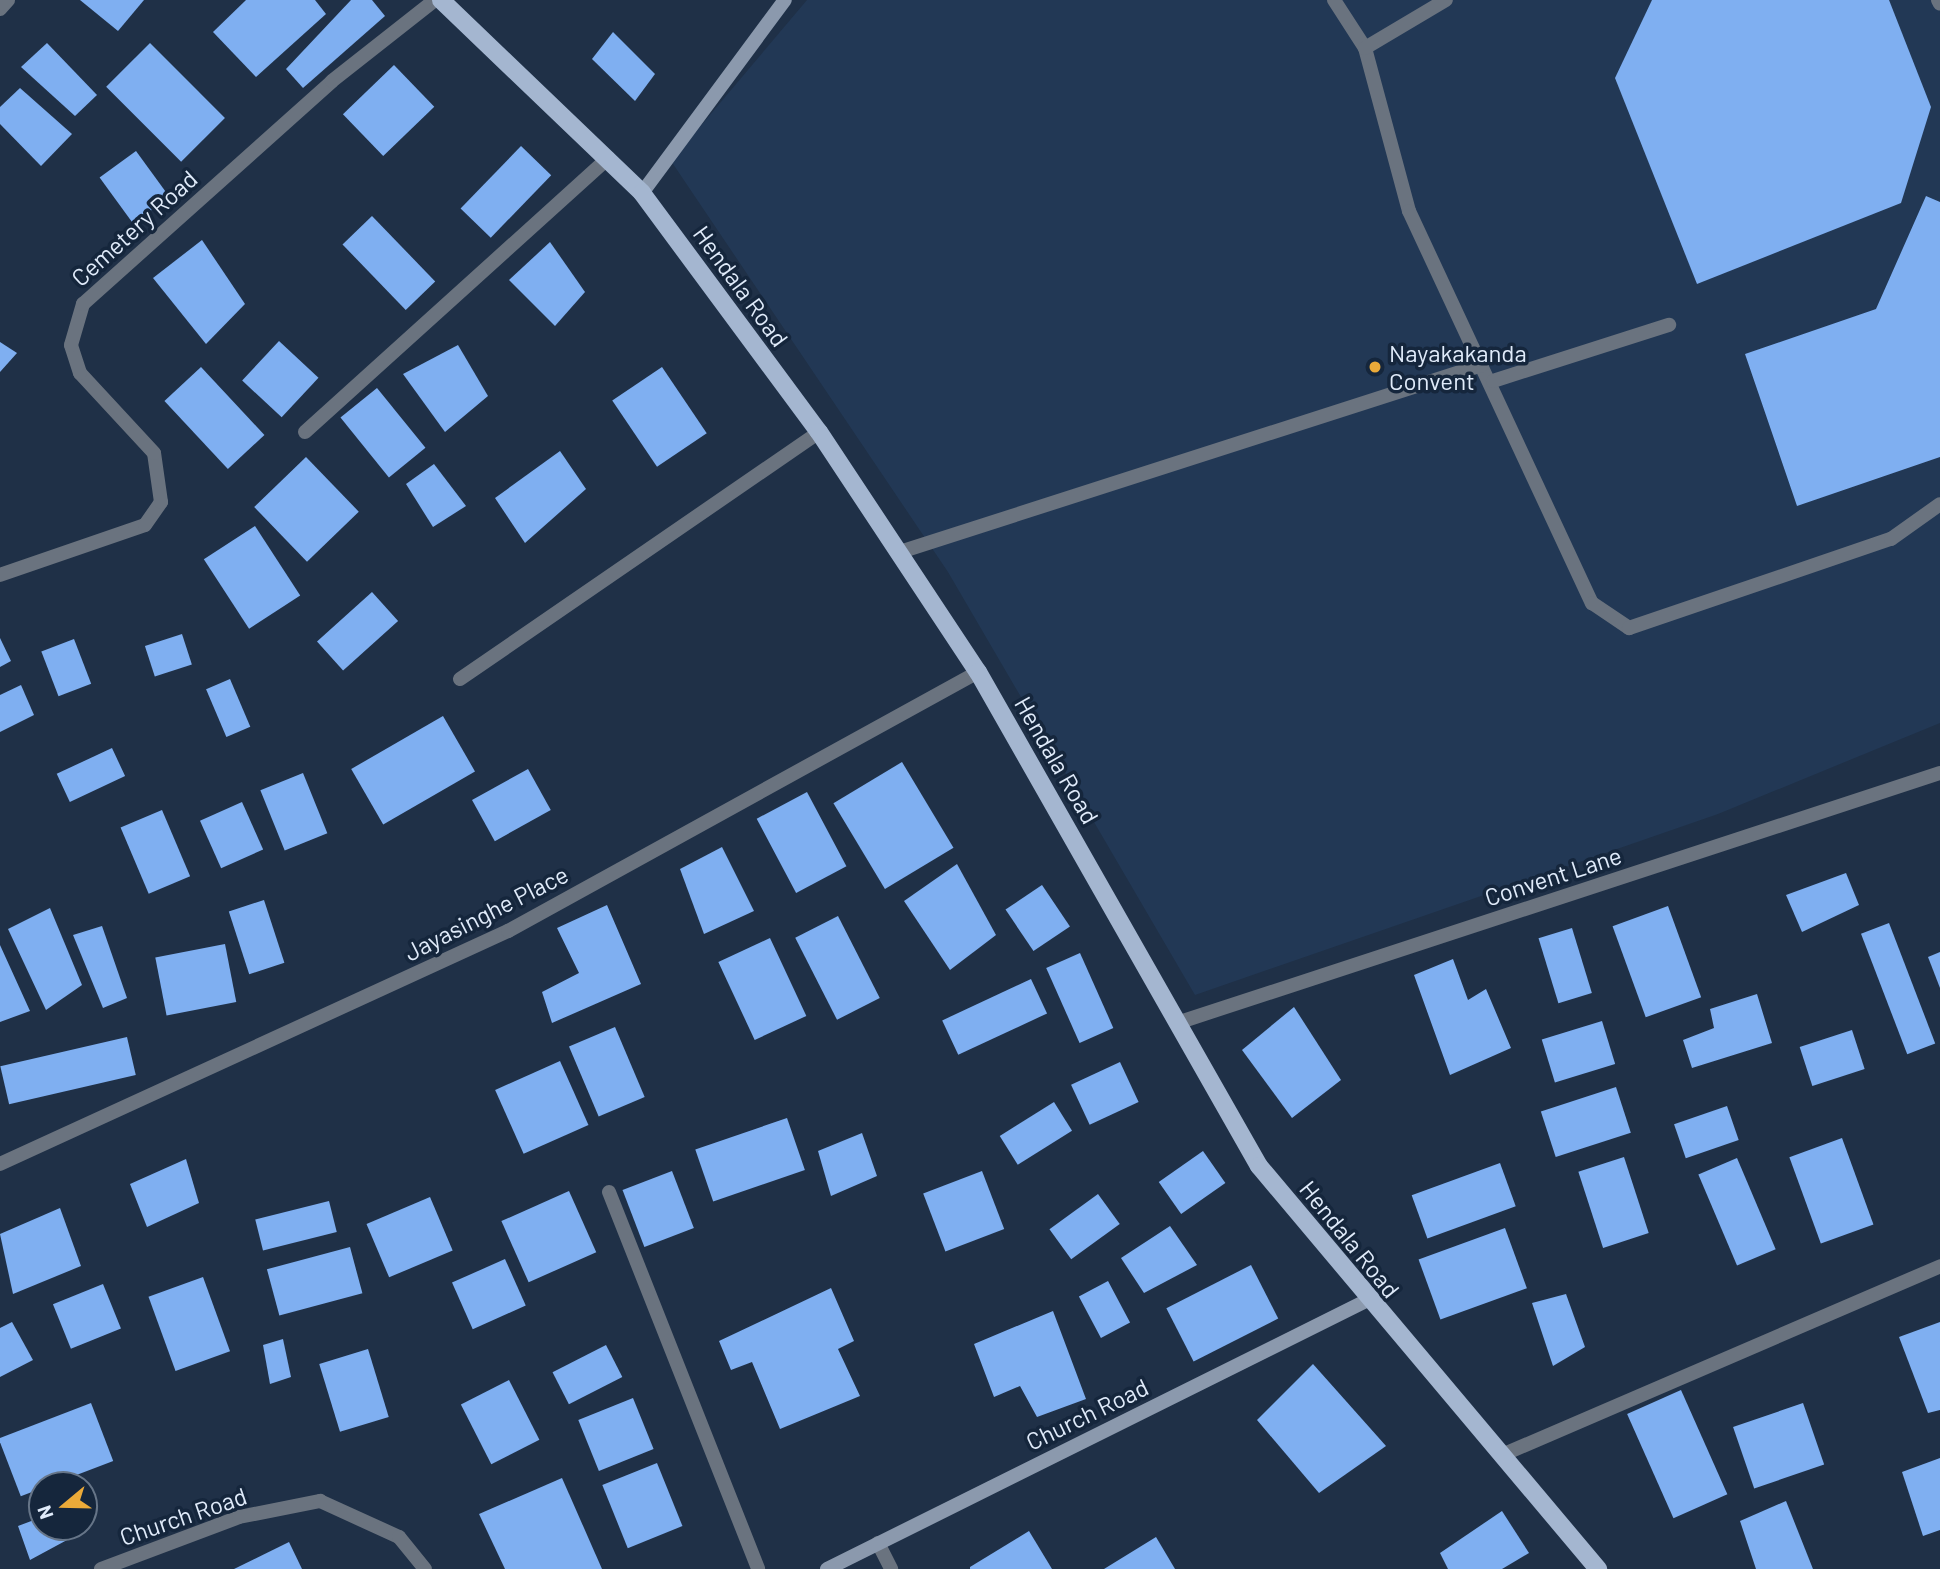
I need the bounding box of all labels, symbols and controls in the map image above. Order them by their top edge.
street label: Cemetery Road [65,164,203,292]
street label: Hendala Road [688,220,794,352]
place label: Nayakakanda Convent [1389,339,1527,395]
marker: Nayakakanda Convent [1367,359,1383,375]
street label: Hendala Road [1009,691,1105,829]
street label: Convent Lane [1481,840,1625,912]
street label: Jayasinghe Place [399,859,573,967]
street label: Hendala Road [1294,1175,1406,1303]
street label: Church Road [1021,1372,1153,1456]
north arrow [28,1471,98,1541]
street label: Church Road [116,1481,250,1551]
text: N [32,1503,57,1522]

